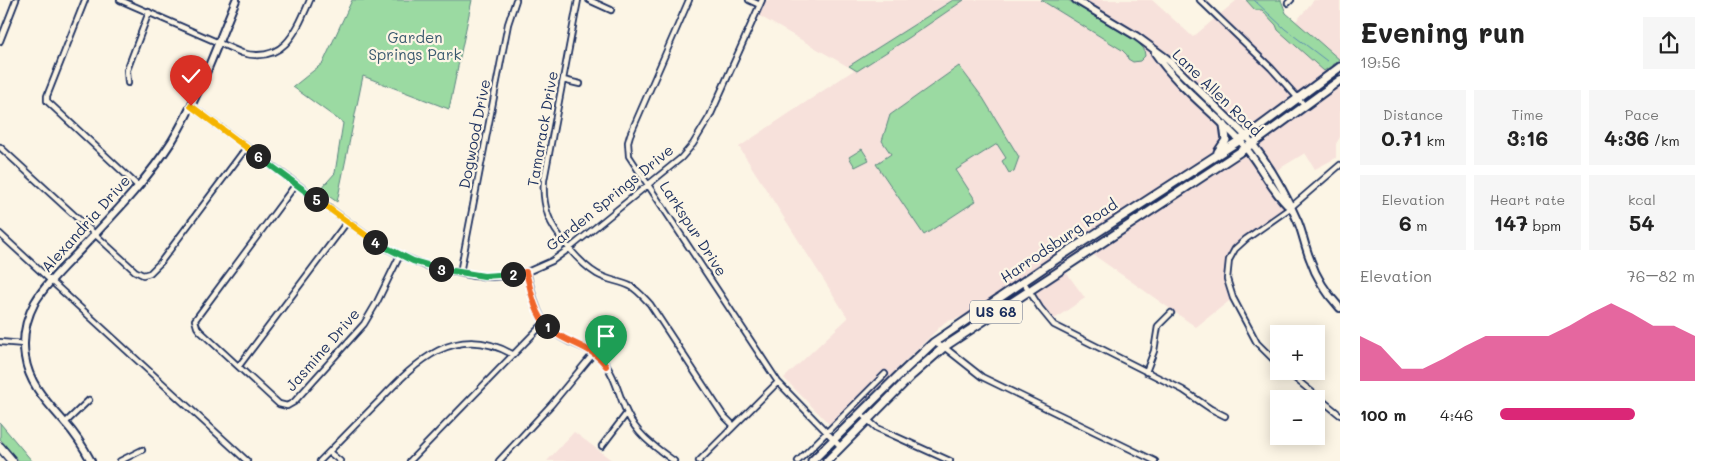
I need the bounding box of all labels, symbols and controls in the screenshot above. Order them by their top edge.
text: Evening run [1360,14,1525,50]
button: share [1643,17,1695,69]
park label: Garden Springs Park [369,27,461,64]
street label: Lane Allen Road [1169,44,1267,140]
text: 19:56 [1360,51,1401,72]
pin [170,55,212,106]
icon: check [177,62,205,90]
street label: Tamarack Drive [522,69,562,188]
street label: Dogwood Drive [454,77,494,190]
text: Distance [1383,105,1443,124]
text: Time [1512,105,1543,124]
text: Pace [1625,105,1659,124]
text: 0.71 [1381,124,1422,151]
text: 3:16 [1507,124,1548,151]
text: 4:36 [1604,124,1649,151]
text: km [1422,131,1445,150]
text: /km [1649,131,1680,150]
street label: Garden Springs Drive [542,140,677,255]
pin: 6 [246,144,270,168]
text: 6 [254,147,263,166]
street label: Alexandria Drive [36,171,134,276]
street label: Larkspur Drive [656,177,732,280]
pin: 5 [304,186,328,212]
text: 5 [312,190,321,209]
text: Elevation [1382,190,1445,209]
text: Heart rate [1490,190,1565,209]
text: kcal [1628,190,1656,209]
street label: Harrodsburg Road [996,194,1121,287]
text: 6 [1399,209,1412,236]
text: 147 [1494,209,1528,236]
text: 54 [1629,209,1655,236]
text: m [1412,216,1427,235]
text: bpm [1528,216,1561,235]
pin: 4 [362,230,388,254]
text: 4 [371,233,380,252]
pin: 3 [428,256,454,282]
text: 3 [437,260,446,279]
pin: 2 [500,262,526,286]
text: 2 [510,265,517,284]
text: Elevation [1360,265,1432,286]
text: 76–82 m [1627,265,1695,286]
road number: US 68 [970,300,1022,324]
street label: Jasmine Drive [281,304,364,395]
pin: 1 [534,314,560,338]
pin [585,315,627,366]
text: 1 [544,317,551,336]
icon: arrive [592,322,620,350]
map controls [1270,325,1325,445]
button: + [1270,325,1325,380]
button: − [1270,390,1325,445]
text: 100 m [1360,404,1406,425]
text: 4:46 [1440,404,1473,425]

